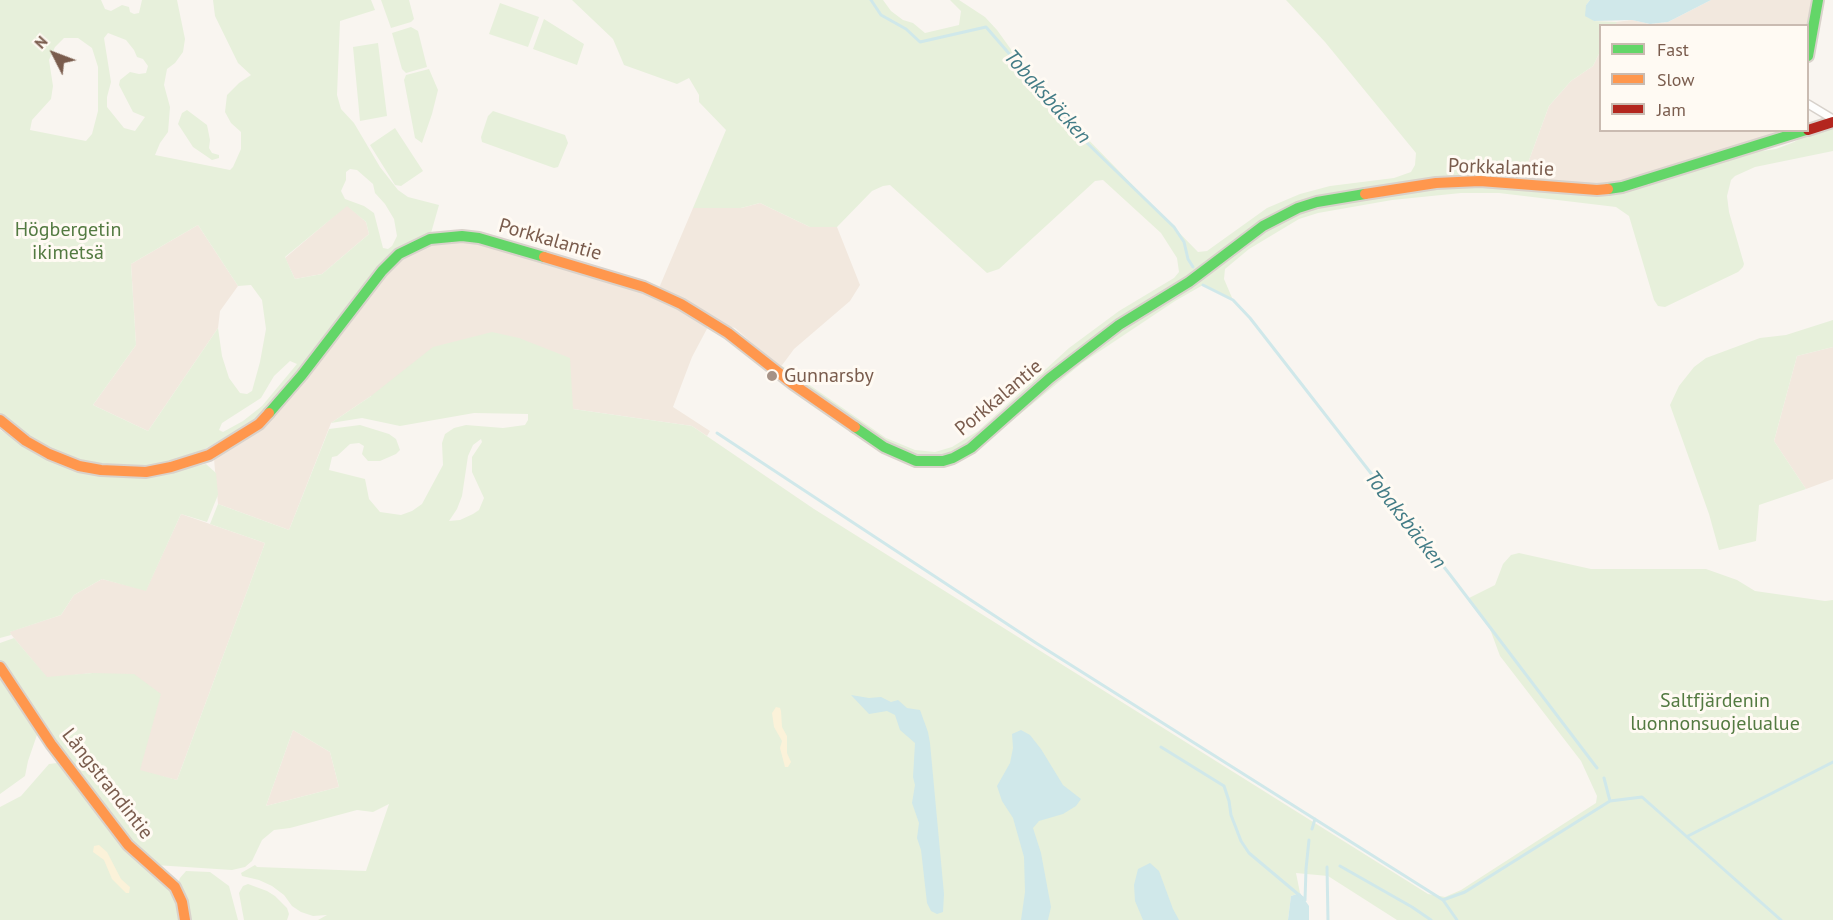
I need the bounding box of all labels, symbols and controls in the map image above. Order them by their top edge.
north arrow [24,24,84,84]
legend [1599,24,1809,132]
text: N [30,31,52,53]
text: Fast [1657,38,1689,61]
water label: Tobaksbäcken [998,45,1096,149]
text: Slow [1657,68,1695,91]
text: Jam [1657,98,1686,121]
street label: Porkkalantie [1448,154,1554,182]
street label: Porkkalantie [496,214,604,266]
park label: Högbergetin ikimetsä [15,218,121,265]
street label: Porkkalantie [951,355,1047,441]
place label: Gunnarsby [784,364,874,388]
marker: Gunnarsby [765,369,779,383]
water label: Tobaksbäcken [1359,466,1451,574]
park label: Saltfjärdenin luonnonsuojelualue [1630,689,1800,736]
street label: Långstrandintie [56,724,158,844]

